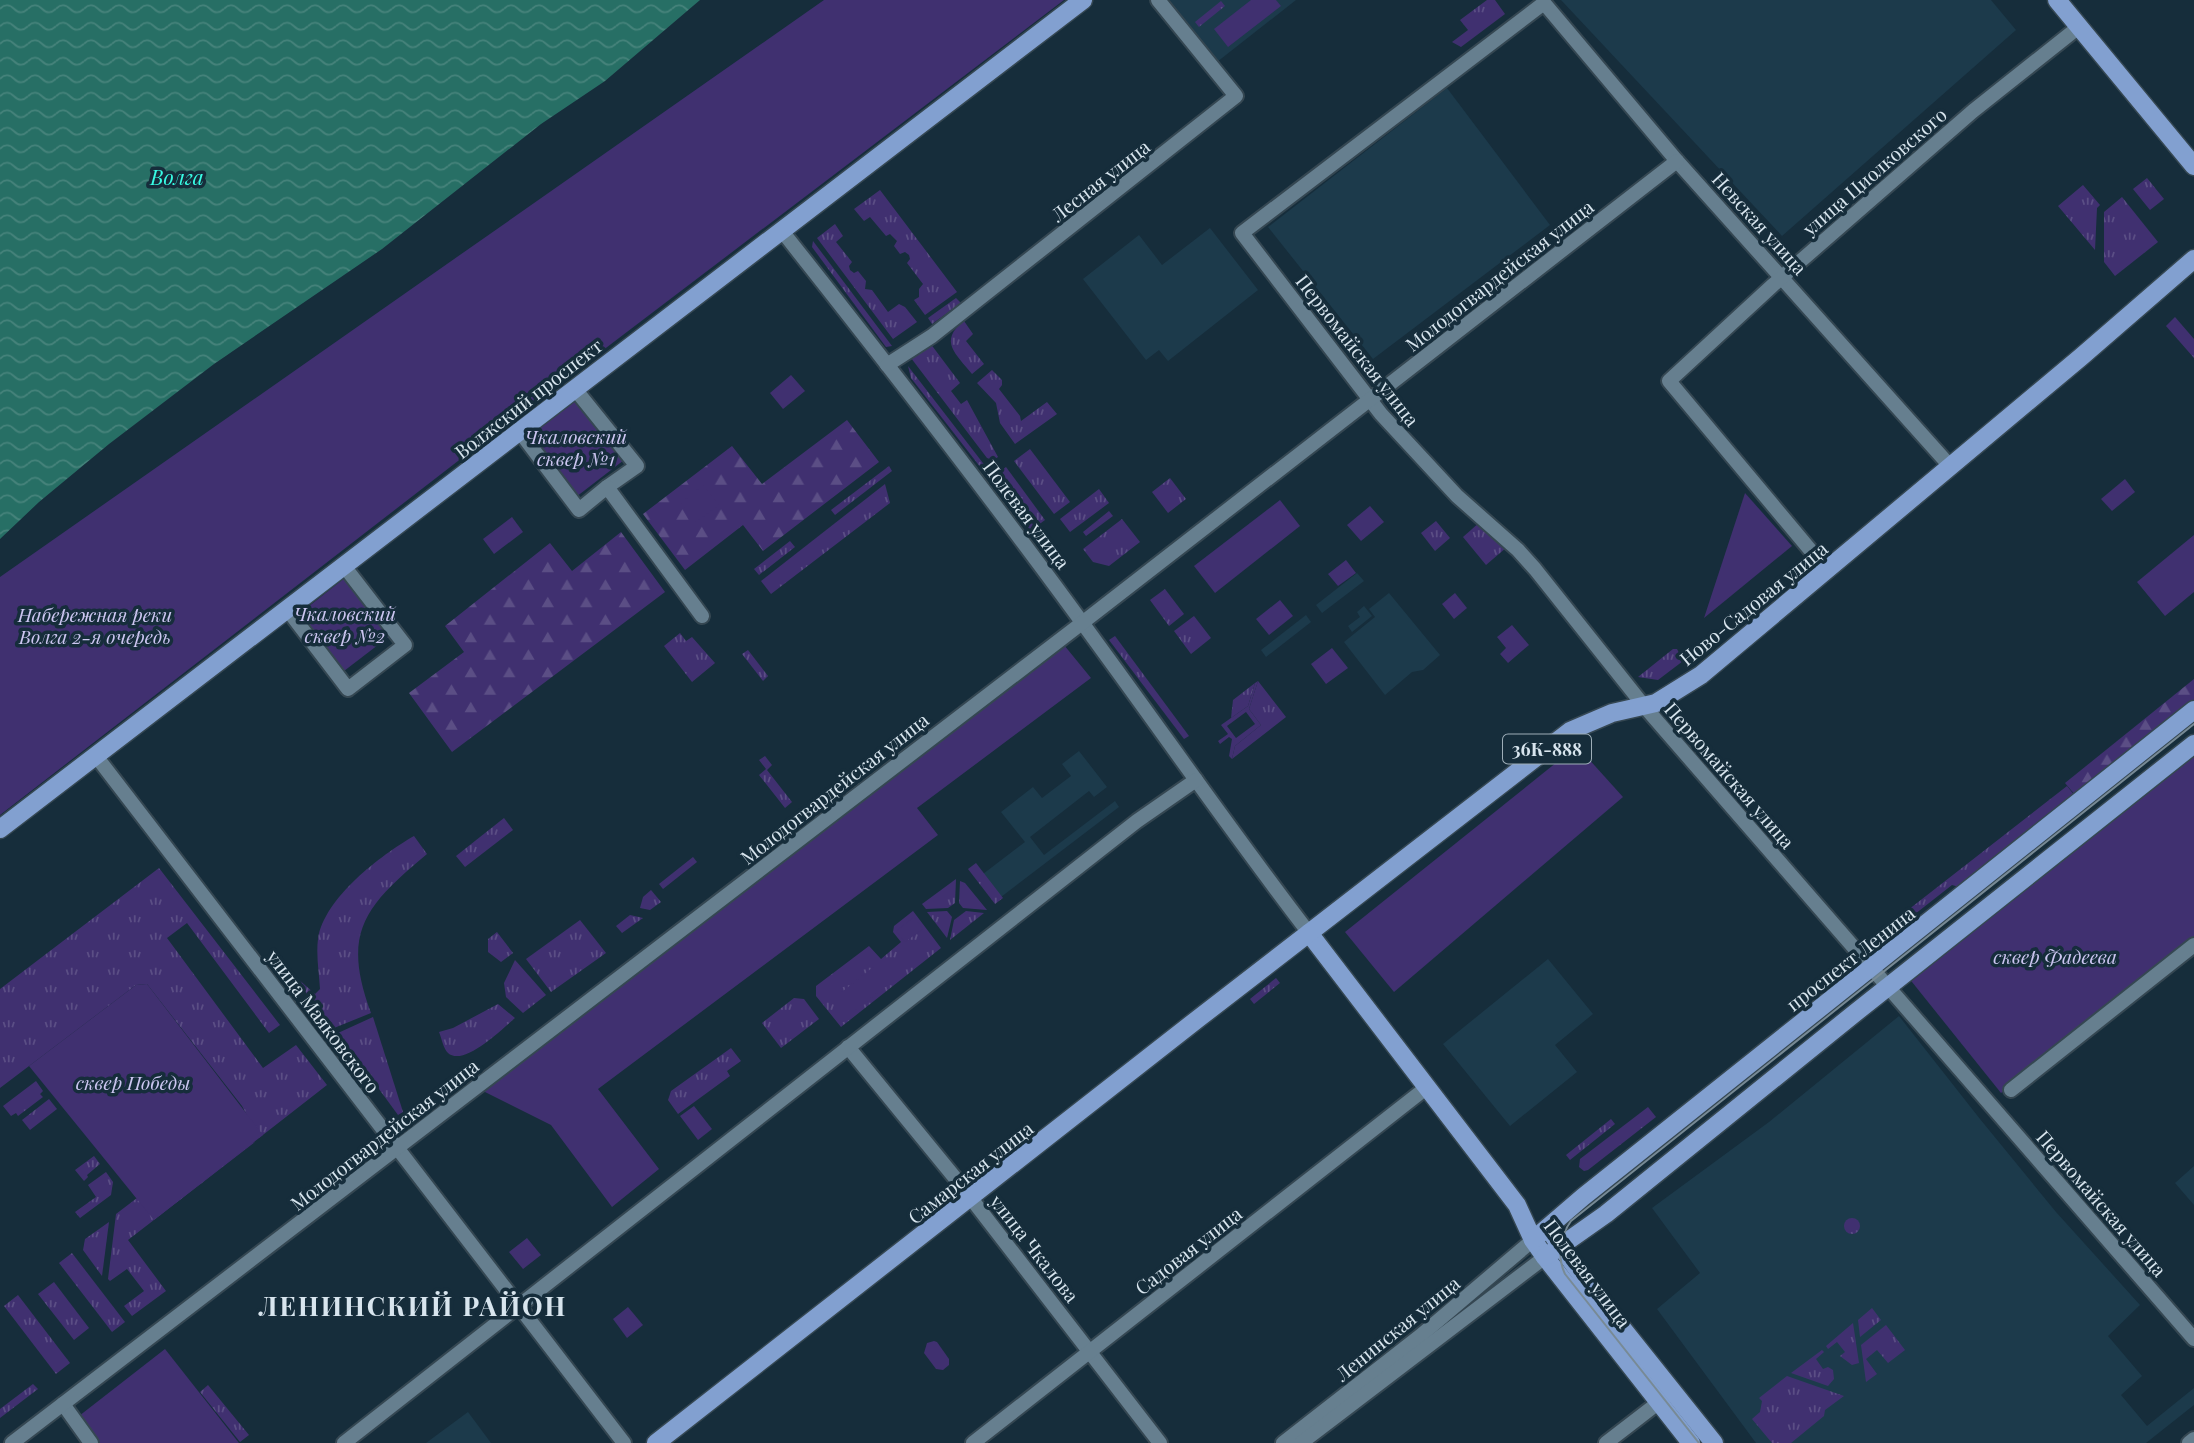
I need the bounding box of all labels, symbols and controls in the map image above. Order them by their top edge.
street label: улица Циолковского [1796,101,1952,242]
street label: Лесная улица [1044,133,1155,227]
water label: Волга [149,162,204,190]
street label: Невская улица [1707,166,1813,280]
street label: Молодогвардейская улица [1400,193,1599,357]
street label: Первомайская улица [1290,269,1426,432]
street label: Волжский проспект [449,332,607,464]
park label: Чкаловский сквер №1 [525,423,628,471]
street label: Полевая улица [978,454,1077,574]
street label: Ново-Садовая улица [1673,535,1833,671]
park label: Чкаловский сквер №2 [294,600,397,648]
park label: Набережная реки Волга 2-я очередь [17,601,172,649]
street label: Первомайская улица [1659,696,1801,854]
street label: Молодогвардейская улица [735,706,934,870]
road number: 36К-888 [1503,734,1591,764]
street label: проспект Ленина [1780,899,1920,1016]
street label: улица Маяковского [261,943,386,1098]
park label: сквер Фадеева [1993,943,2117,969]
street label: Молодогвардейская улица [285,1052,484,1216]
park label: сквер Победы [76,1069,190,1095]
street label: Самарская улица [902,1115,1038,1229]
street label: Первомайская улица [2031,1124,2173,1282]
street label: улица Чкалова [984,1188,1086,1308]
street label: Садовая улица [1129,1200,1247,1300]
street label: Полевая улица [1539,1213,1638,1333]
street label: Ленинская улица [1328,1269,1465,1387]
district label: ЛЕНИНСКИЙ РАЙОН [258,1288,567,1323]

